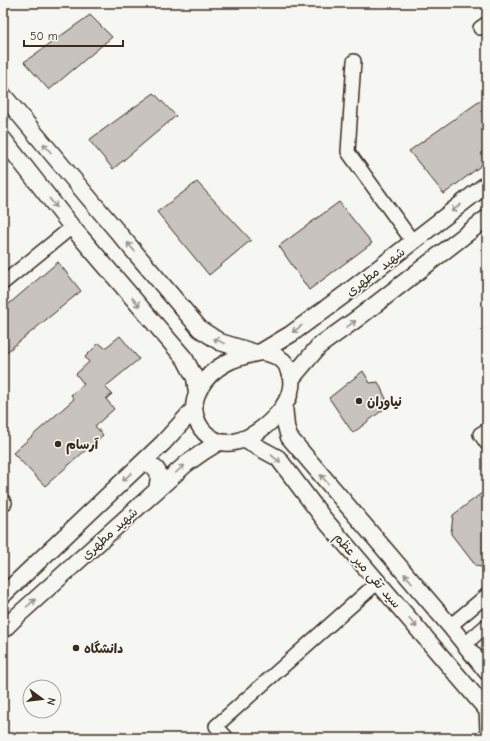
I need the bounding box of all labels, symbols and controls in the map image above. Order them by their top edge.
scale bar [24,22,123,48]
text: 50 m [30,29,58,43]
one-way arrow [43,142,52,153]
one-way arrow [48,197,57,208]
one-way arrow [451,204,462,212]
one-way arrow [126,242,135,253]
street label: شهید مطهری [343,244,408,300]
one-way arrow [132,297,141,308]
one-way arrow [345,319,356,328]
one-way arrow [292,325,303,334]
one-way arrow [214,337,226,344]
place label: نیاوران [367,394,402,411]
marker: نیاوران [354,396,364,406]
place label: آرسام [66,437,99,455]
marker: آرسام [53,439,63,449]
one-way arrow [271,454,282,463]
one-way arrow [175,465,185,474]
one-way arrow [122,472,132,482]
one-way arrow [320,473,329,484]
street label: شهید مطهری [78,504,141,563]
street label: سید تقی میر عظم [329,530,404,613]
one-way arrow [404,573,413,583]
one-way arrow [26,598,36,608]
one-way arrow [408,618,418,628]
place label: دانشگاه [84,640,123,656]
marker: دانشگاه [71,643,81,653]
north arrow [22,679,62,719]
text: N [44,696,58,707]

